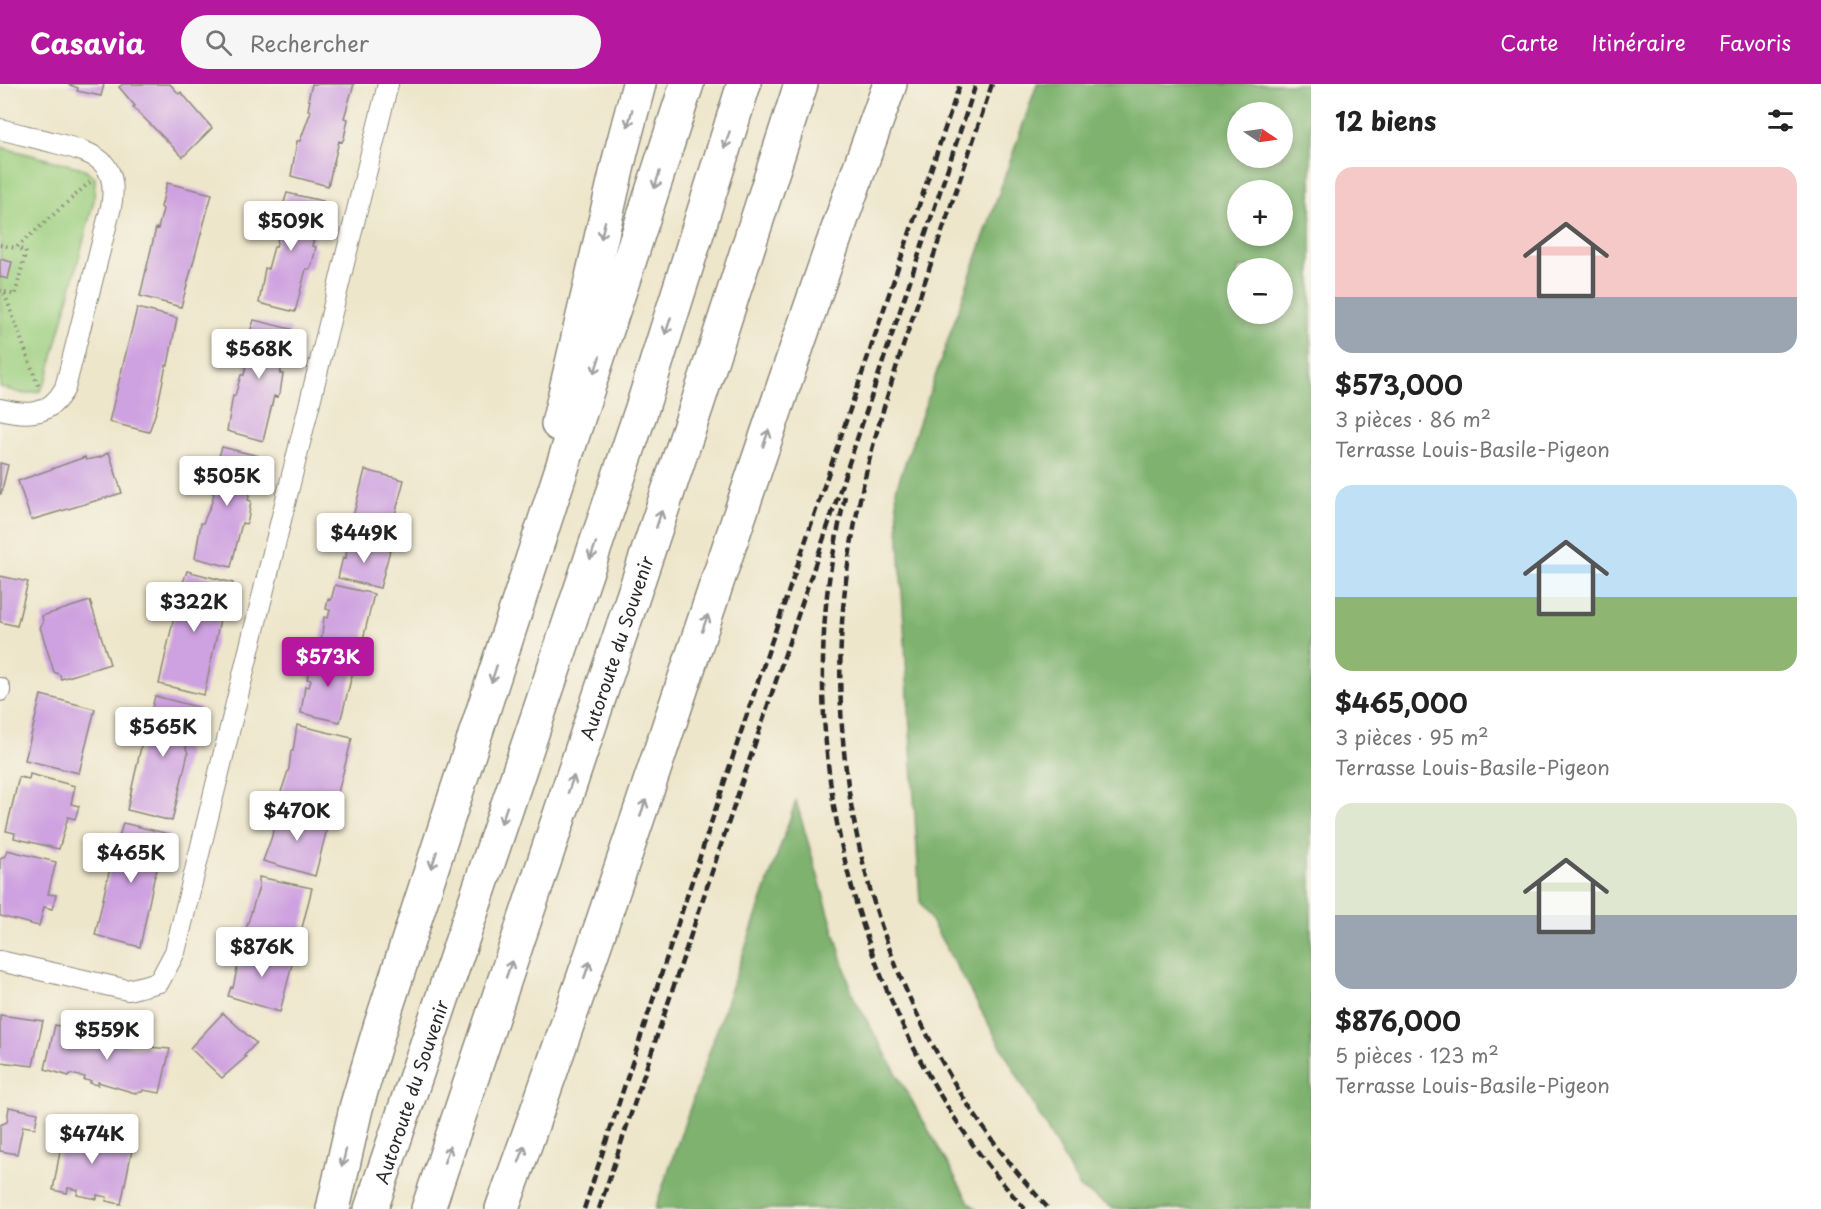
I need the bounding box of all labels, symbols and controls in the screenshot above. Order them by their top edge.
search box [181,15,601,69]
text: Casavia [30,21,145,64]
icon: search [202,26,235,59]
text: Rechercher [250,26,369,59]
text: Carte [1500,26,1559,58]
text: Itinéraire [1592,26,1686,58]
text: Favoris [1719,26,1791,58]
text: 12 biens [1335,101,1436,140]
north arrow [1227,102,1293,168]
map controls [1227,102,1293,324]
icon: filters [1764,104,1797,137]
one-way arrow [624,108,635,127]
one-way arrow [720,130,731,149]
one-way arrow [651,170,662,189]
button: + [1227,180,1293,246]
pin: $509K [249,201,333,252]
text: $509K [258,205,324,235]
icon: home [1512,206,1620,314]
one-way arrow [596,220,608,239]
button: − [1227,258,1293,324]
one-way arrow [662,316,673,335]
pin: $568K [217,329,301,380]
text: $568K [226,333,292,363]
one-way arrow [591,355,602,374]
text: $573,000 [1335,365,1463,404]
text: 3 pièces · 86 m² [1335,404,1491,434]
one-way arrow [762,429,773,448]
text: Terrasse Louis-Basile-Pigeon [1335,434,1610,464]
pin: $505K [185,456,269,507]
text: $505K [193,460,261,490]
one-way arrow [655,510,666,529]
pin: $449K [322,513,406,564]
text: $449K [331,517,397,547]
icon: home [1512,524,1620,632]
one-way arrow [587,541,598,560]
street label: Autoroute du Souvenir [572,551,659,743]
pin: $322K [152,582,236,633]
text: $322K [160,586,228,616]
one-way arrow [700,614,711,633]
pin: $573K [286,637,370,688]
text: $573K [296,641,360,671]
one-way arrow [488,664,499,683]
text: $465,000 [1335,683,1468,722]
pin: $565K [121,707,205,758]
text: $565K [129,711,197,741]
text: 3 pièces · 95 m² [1335,722,1489,752]
text: Terrasse Louis-Basile-Pigeon [1335,752,1610,782]
one-way arrow [567,775,578,794]
pin: $470K [255,791,339,842]
text: $470K [264,795,331,825]
one-way arrow [638,799,649,818]
one-way arrow [498,805,509,824]
pin: $465K [89,833,173,884]
text: $465K [97,837,165,867]
icon: home [1512,842,1620,950]
one-way arrow [428,850,439,869]
pin: $876K [220,927,304,978]
text: $876K [230,931,294,961]
one-way arrow [504,960,515,979]
one-way arrow [582,961,593,980]
street label: Autoroute du Souvenir [367,995,455,1187]
text: $876,000 [1335,1001,1461,1040]
pin: $559K [65,1010,149,1061]
text: $559K [75,1014,139,1044]
text: 5 pièces · 123 m² [1335,1040,1499,1070]
text: Terrasse Louis-Basile-Pigeon [1335,1070,1610,1100]
pin: $474K [50,1114,134,1165]
text: $474K [60,1118,125,1148]
one-way arrow [442,1144,453,1163]
one-way arrow [517,1145,528,1164]
one-way arrow [338,1149,350,1168]

